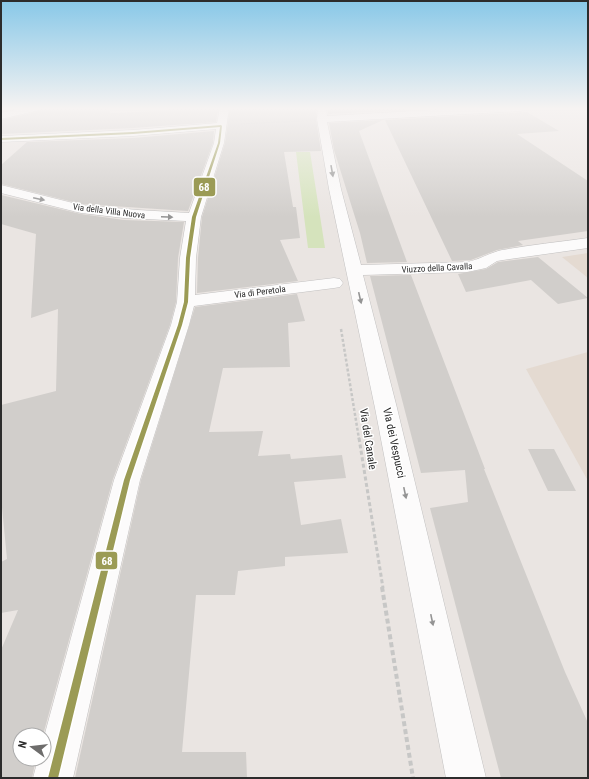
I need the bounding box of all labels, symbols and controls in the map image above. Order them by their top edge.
one-way arrow [329,165,335,177]
line badge: 68 [193,177,216,197]
text: 68 [198,181,210,194]
one-way arrow [32,197,45,203]
street label: Via della Villa Nuova [72,202,146,220]
one-way arrow [161,213,173,220]
street label: Viuzzo della Cavalla [401,261,473,275]
street label: Via di Peretola [234,284,286,300]
one-way arrow [358,292,364,304]
street label: Via del Canale [357,407,379,471]
street label: Via dei Vespucci [380,407,408,479]
one-way arrow [402,487,408,499]
line badge: 68 [95,551,118,570]
text: 68 [101,555,113,568]
one-way arrow [430,614,436,626]
north arrow [12,727,52,767]
text: N [16,739,30,749]

